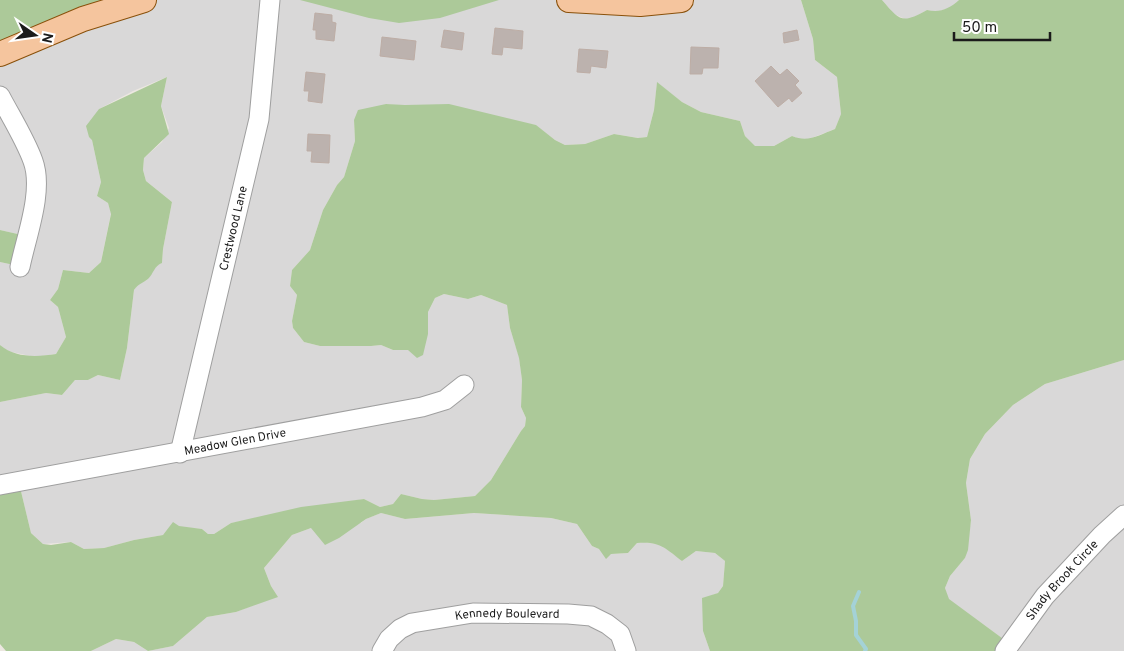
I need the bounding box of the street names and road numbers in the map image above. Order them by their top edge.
street label: Crestwood Lane [216,184,252,272]
street label: Meadow Glen Drive [183,425,287,460]
street label: Shady Brook Circle [1023,537,1102,624]
street label: Kennedy Boulevard [454,606,560,625]

